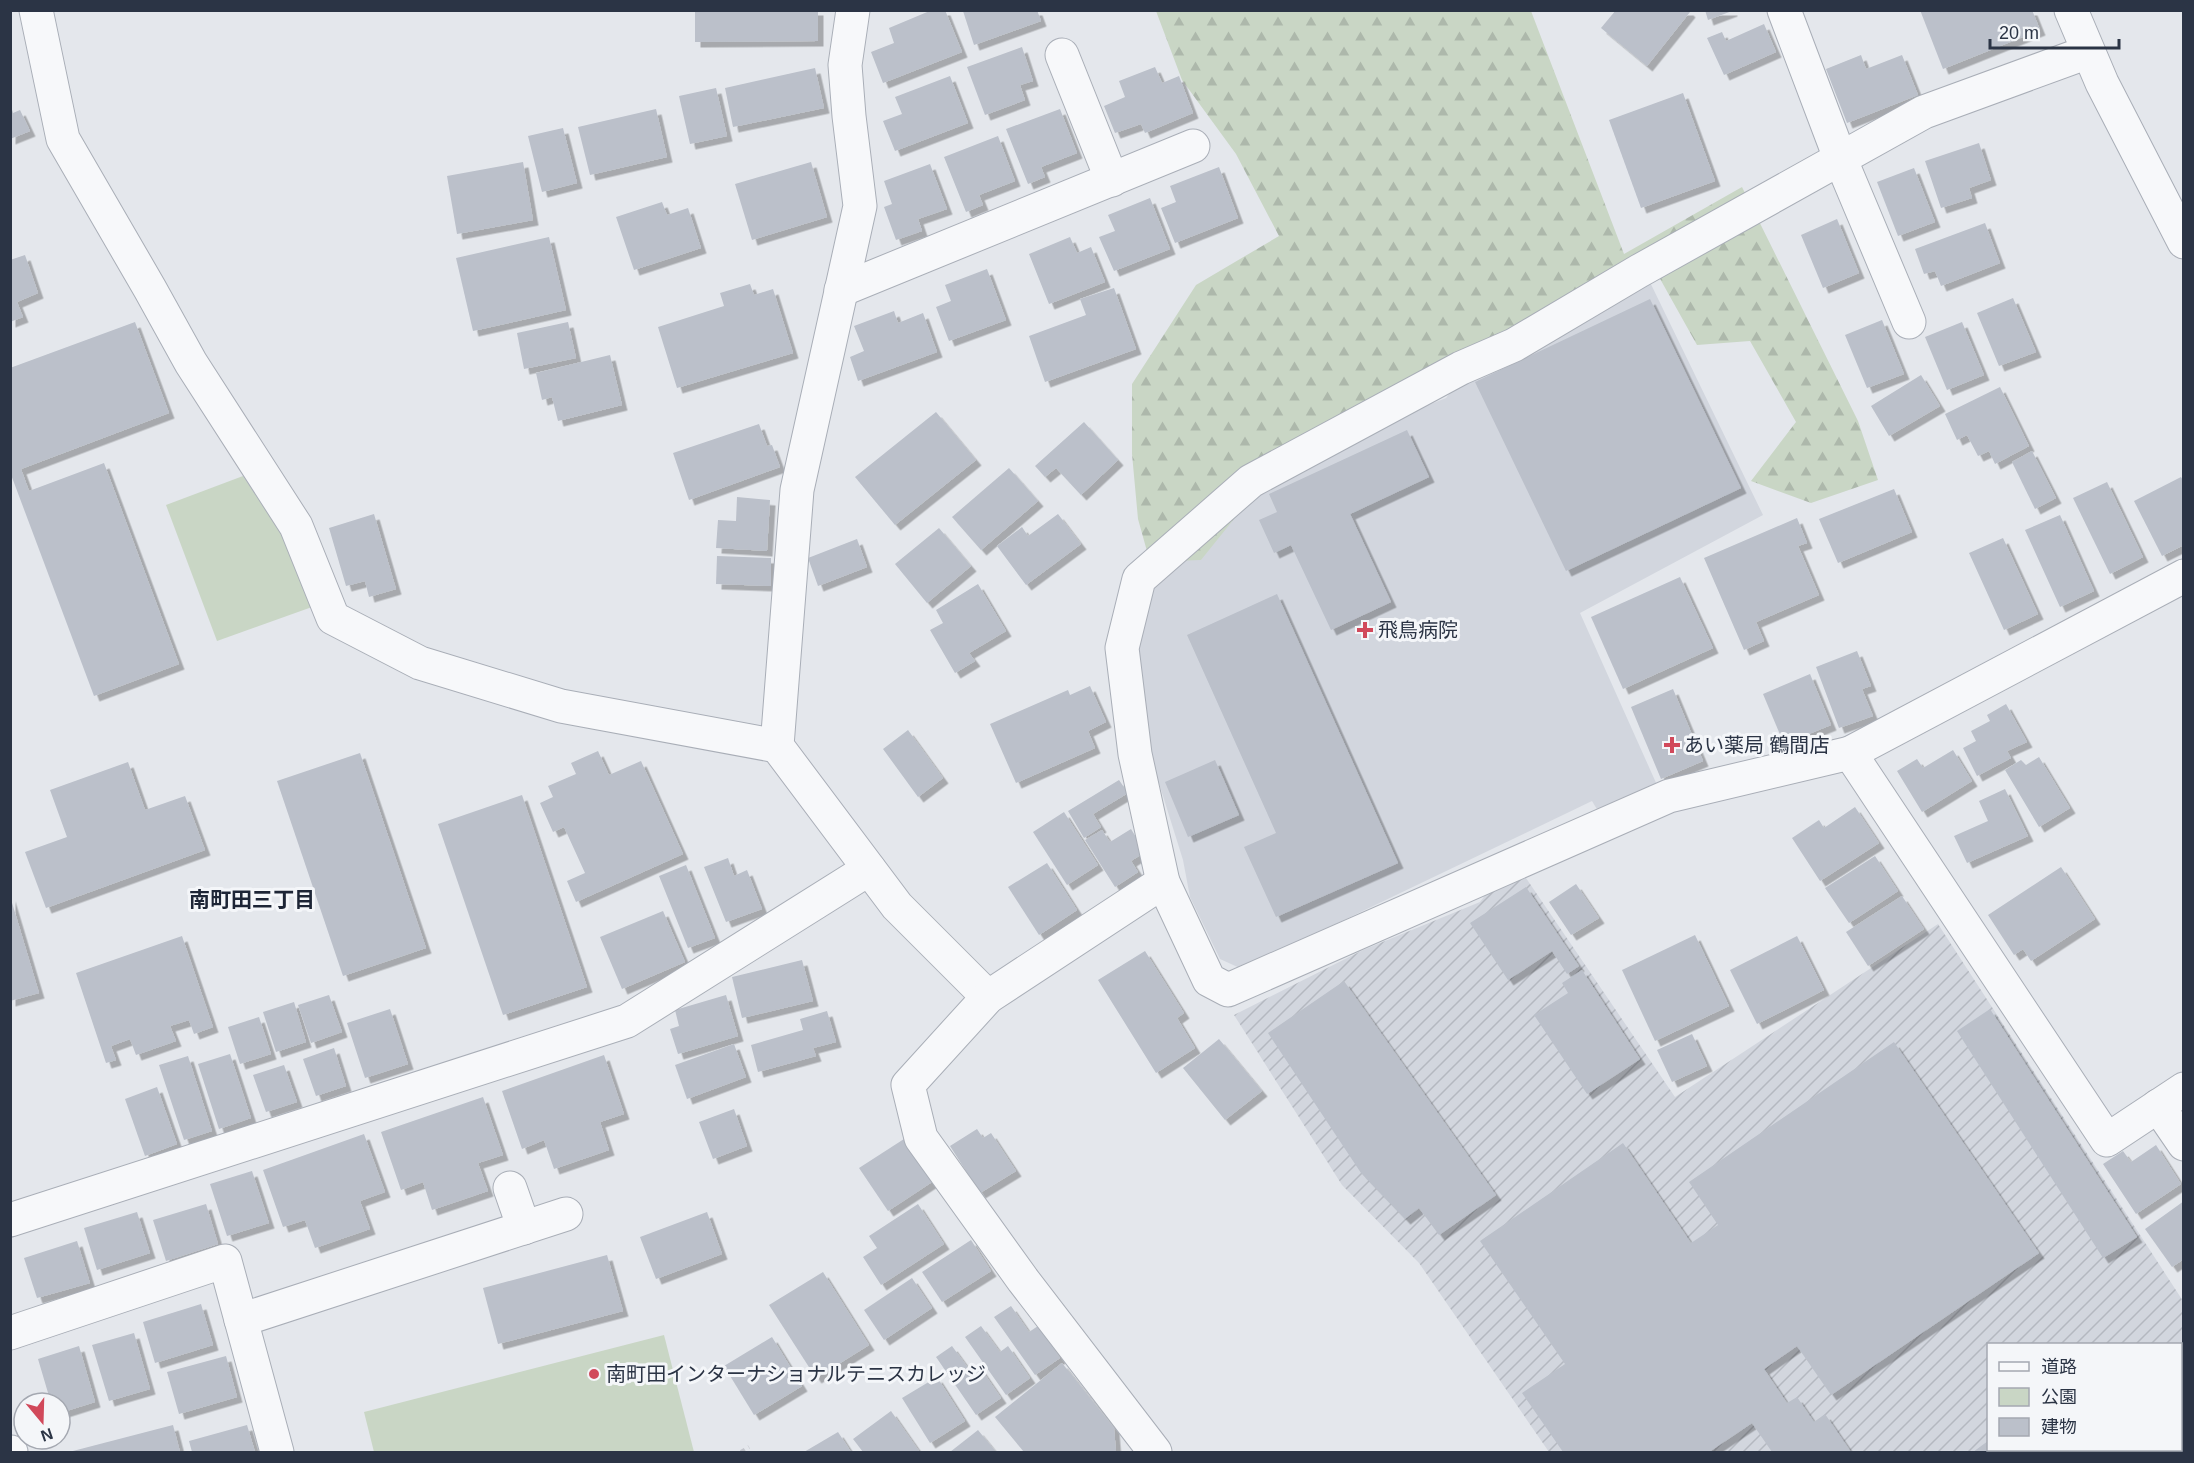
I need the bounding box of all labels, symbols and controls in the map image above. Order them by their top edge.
scale bar [1990,12,2119,50]
text: 20 m [1999,23,2039,43]
place label: 飛鳥病院 [1378,619,1458,641]
marker: 飛鳥病院 [1356,621,1374,639]
place label: あい薬局 鶴間店 [1684,734,1830,756]
marker: あい薬局 鶴間店 [1665,738,1679,752]
district label: 南町田三丁目 [189,888,315,911]
legend [1987,1343,2182,1451]
text: 道路 [2041,1357,2077,1377]
place label: 南町田インターナショナルテニスカレッジ [606,1363,986,1385]
marker: 南町田インターナショナルテニスカレッジ [587,1367,601,1381]
text: 公園 [2041,1387,2077,1407]
north arrow [12,1391,72,1451]
text: 建物 [2041,1417,2077,1437]
text: N [38,1425,55,1445]

